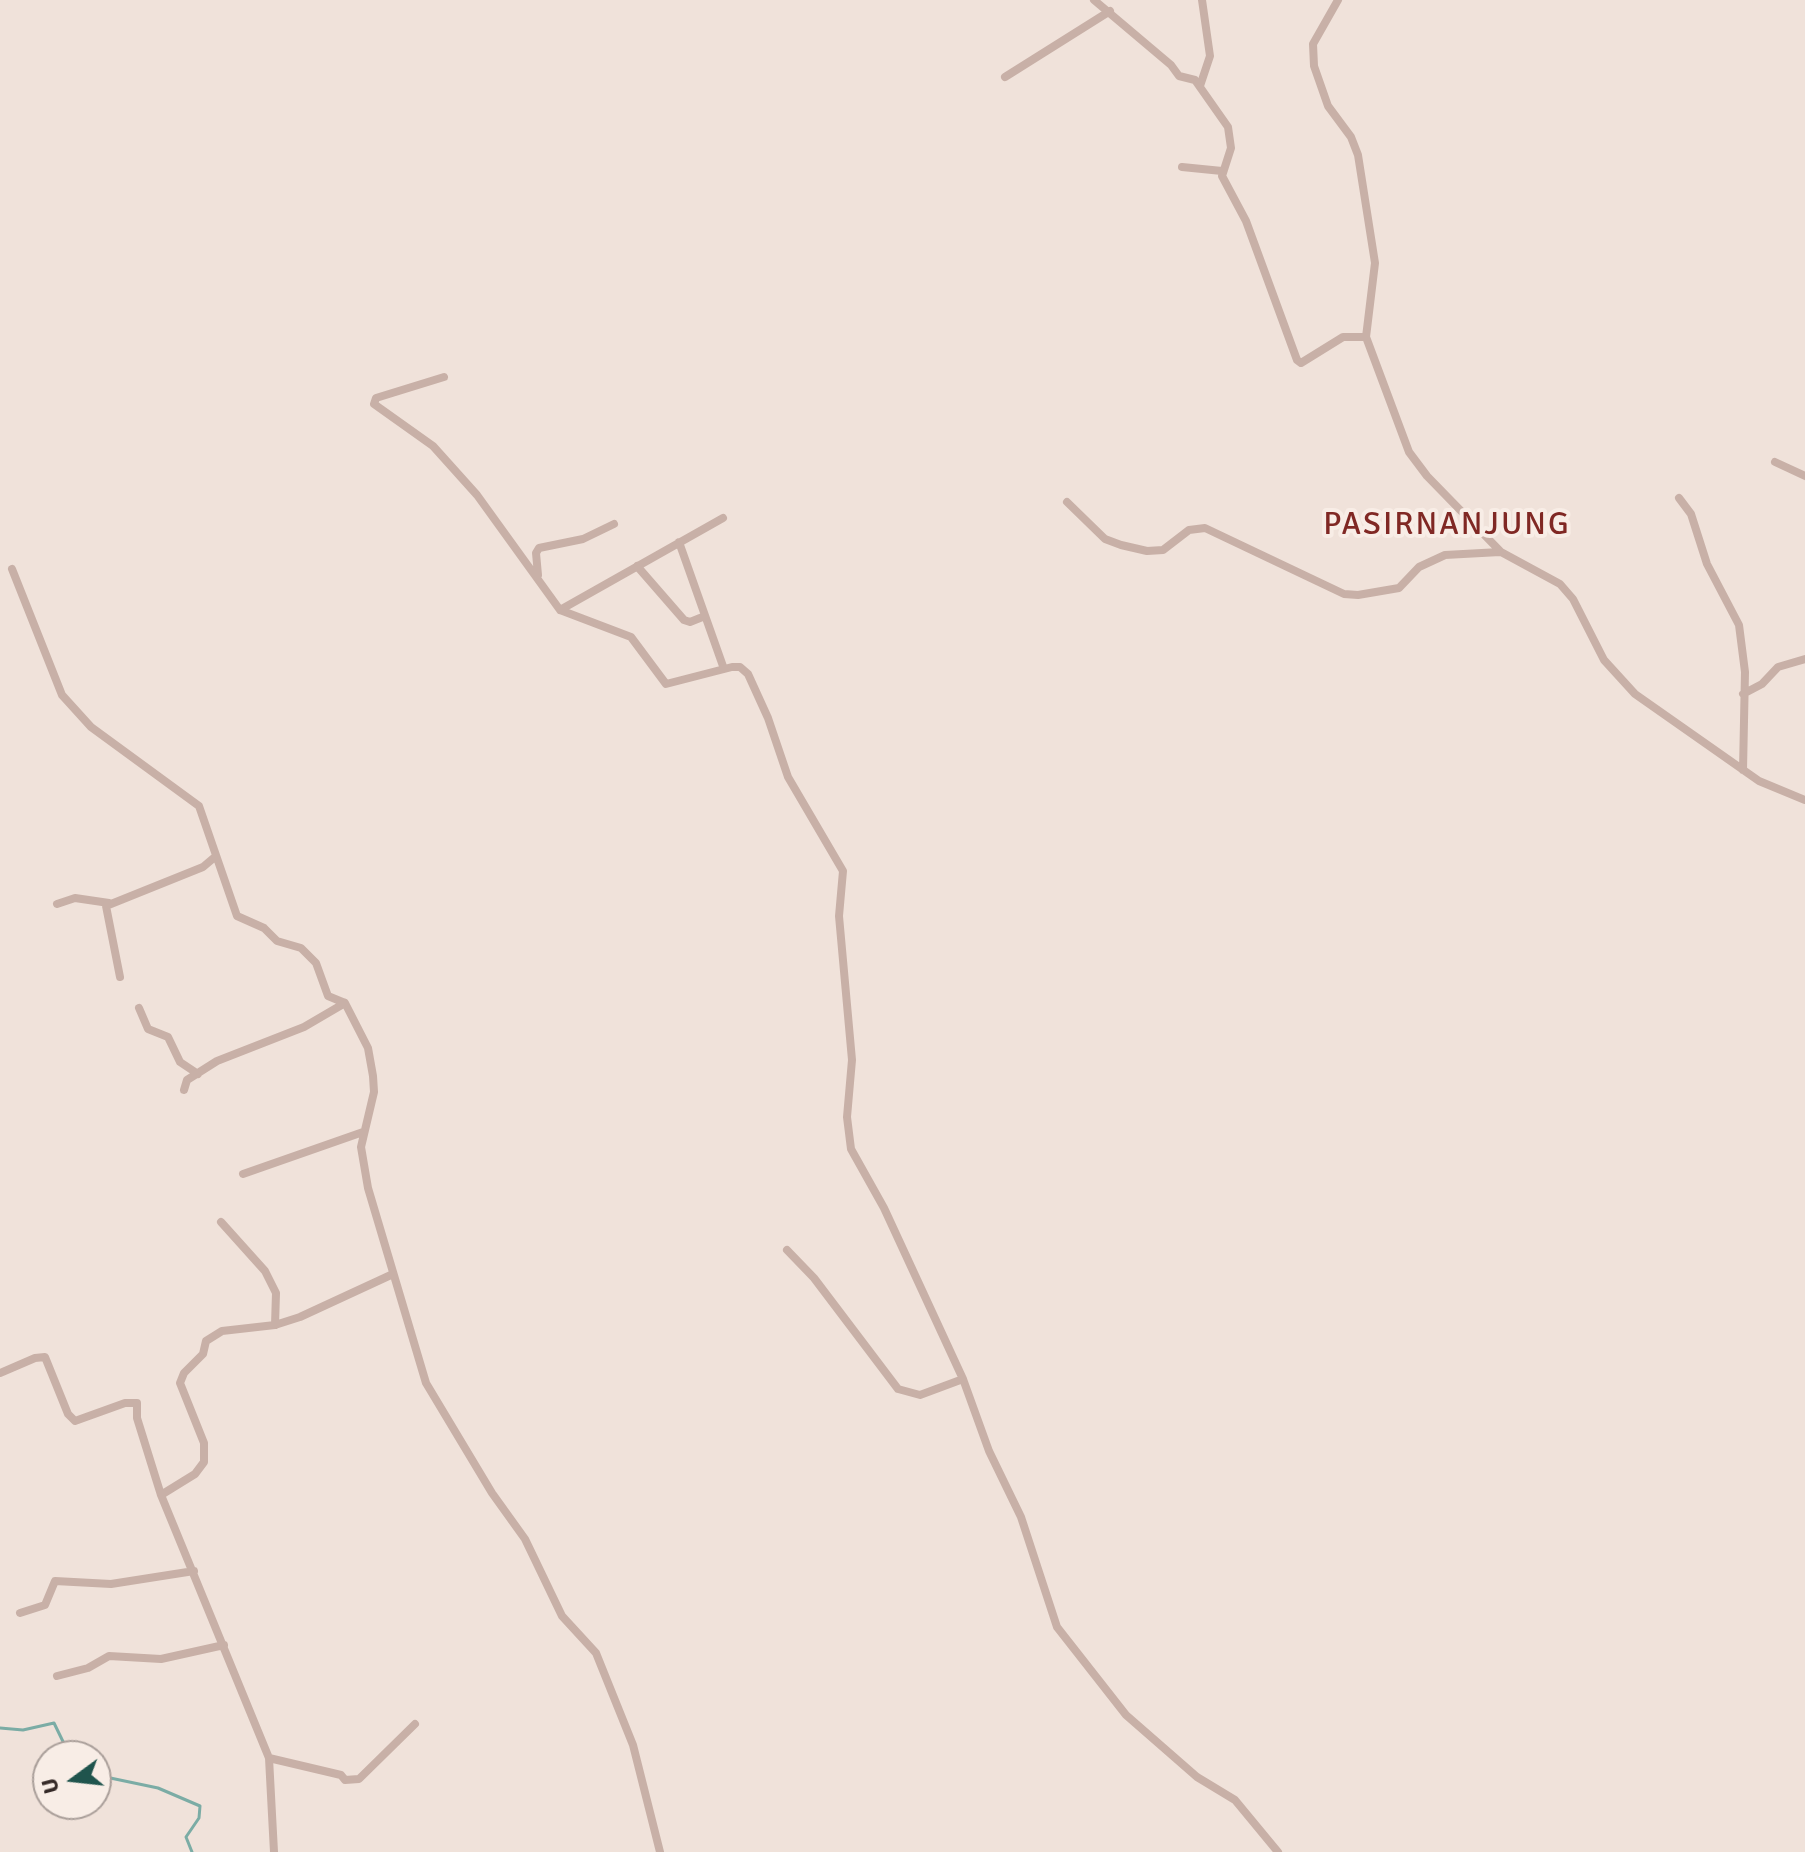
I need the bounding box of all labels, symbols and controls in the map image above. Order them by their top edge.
district label: PASIRNANJUNG [1323,507,1571,545]
north arrow [32,1740,112,1820]
text: U [35,1775,65,1796]

